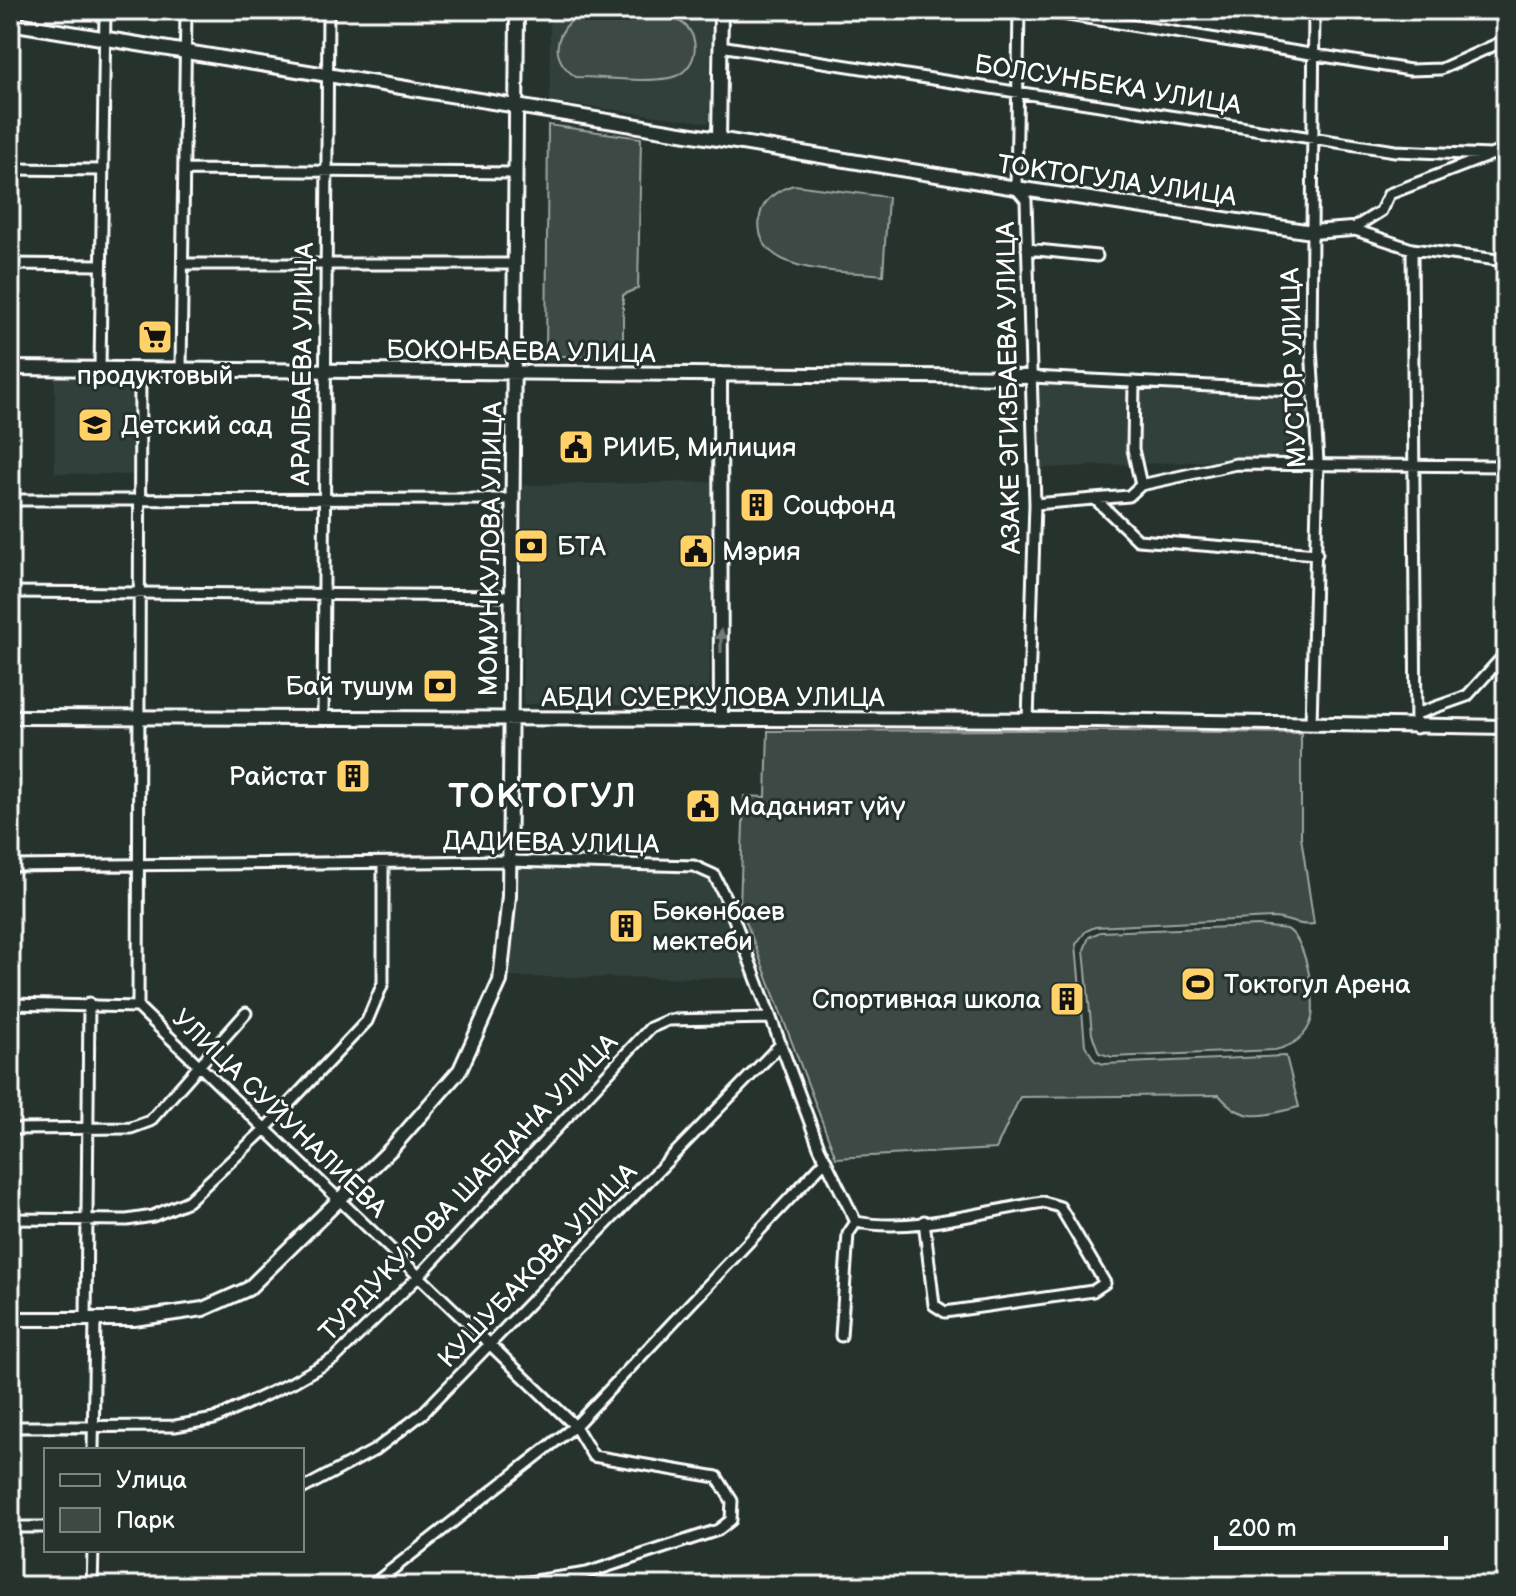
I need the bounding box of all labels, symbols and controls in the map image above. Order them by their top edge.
street label: БОЛСУНБЕКА УЛИЦА [972,49,1243,122]
street label: ТОКТОГУЛА УЛИЦА [995,149,1238,214]
street label: АЗАКЕ ЭГИЗБАЕВА УЛИЦА [991,221,1028,555]
street label: АРАЛБАЕВА УЛИЦА [286,242,321,487]
street label: МУСТОР УЛИЦА [1276,267,1313,468]
supermarket icon: продуктовый [136,318,174,356]
street label: БОКОНБАЕВА УЛИЦА [386,335,656,370]
place label: продуктовый [77,361,233,392]
street label: МОМУНКУЛОВА УЛИЦА [473,401,510,697]
school or university icon: Детский сад [76,406,114,444]
place label: Детский сад [121,411,273,442]
public building icon: РИИБ, Милиция [557,428,595,466]
place label: РИИБ, Милиция [602,433,796,464]
building icon: Соцфонд [738,486,776,524]
place label: Соцфонд [783,491,896,522]
bank icon: БТА [512,527,550,565]
place label: БТА [557,532,606,563]
public building icon: Мэрия [677,532,715,570]
place label: Мэрия [722,537,801,568]
one-way arrow [715,628,727,653]
bank icon: Бай тушум [421,667,459,705]
place label: Бай тушум [286,672,414,703]
street label: АБДИ СУЕРКУЛОВА УЛИЦА [541,683,885,714]
building icon: Райстат [334,757,372,795]
place label: Райстат [229,762,327,793]
district label: ТОКТОГУЛ [448,776,638,817]
public building icon: Маданият үйү [684,787,722,825]
place label: Маданият үйү [729,792,906,823]
street label: ДАДИЕВА УЛИЦА [442,826,660,861]
place label: Бөкөнбаев мектеби [652,897,785,958]
building icon: Бөкөнбаев мектеби [607,907,645,945]
sports icon: Токтогул Арена [1179,965,1217,1003]
place label: Токтогул Арена [1224,970,1411,1001]
building icon: Спортивная школа [1048,980,1086,1018]
place label: Спортивная школа [812,985,1041,1016]
street label: УЛИЦА СУЙУНАЛИЕВА [165,1004,393,1225]
street label: ТУРДУКУЛОВА ШАБДАНА УЛИЦА [314,1028,625,1348]
street label: КУШУБАКОВА УЛИЦА [432,1157,644,1375]
legend [44,1448,304,1552]
text: Улица [116,1466,187,1495]
scale bar [1216,1500,1446,1550]
text: Парк [116,1506,175,1535]
text: 200 m [1228,1514,1297,1543]

